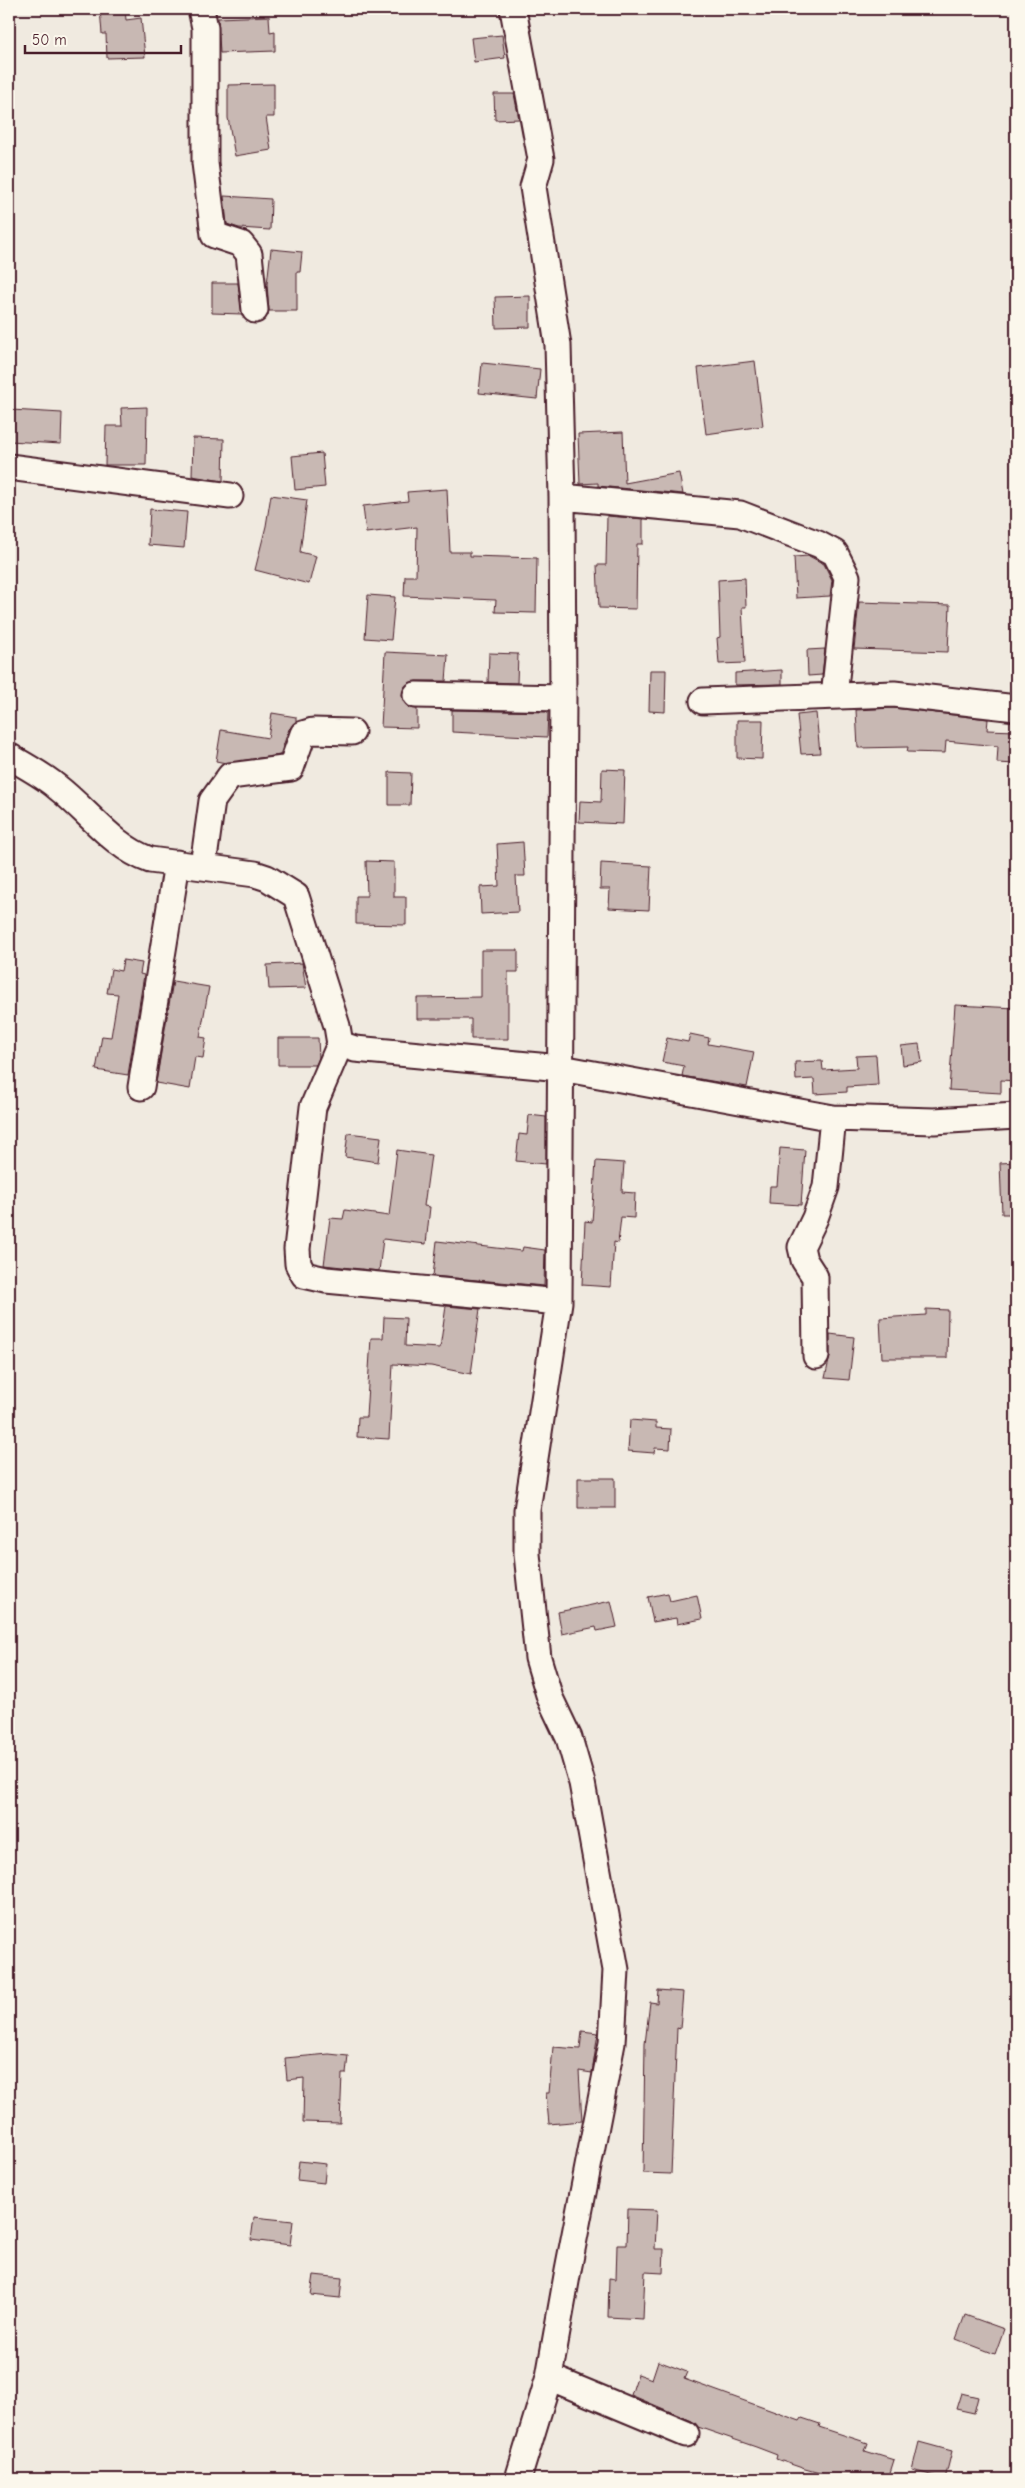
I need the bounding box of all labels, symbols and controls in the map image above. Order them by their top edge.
scale bar [25,22,181,54]
text: 50 m [32,31,67,49]

